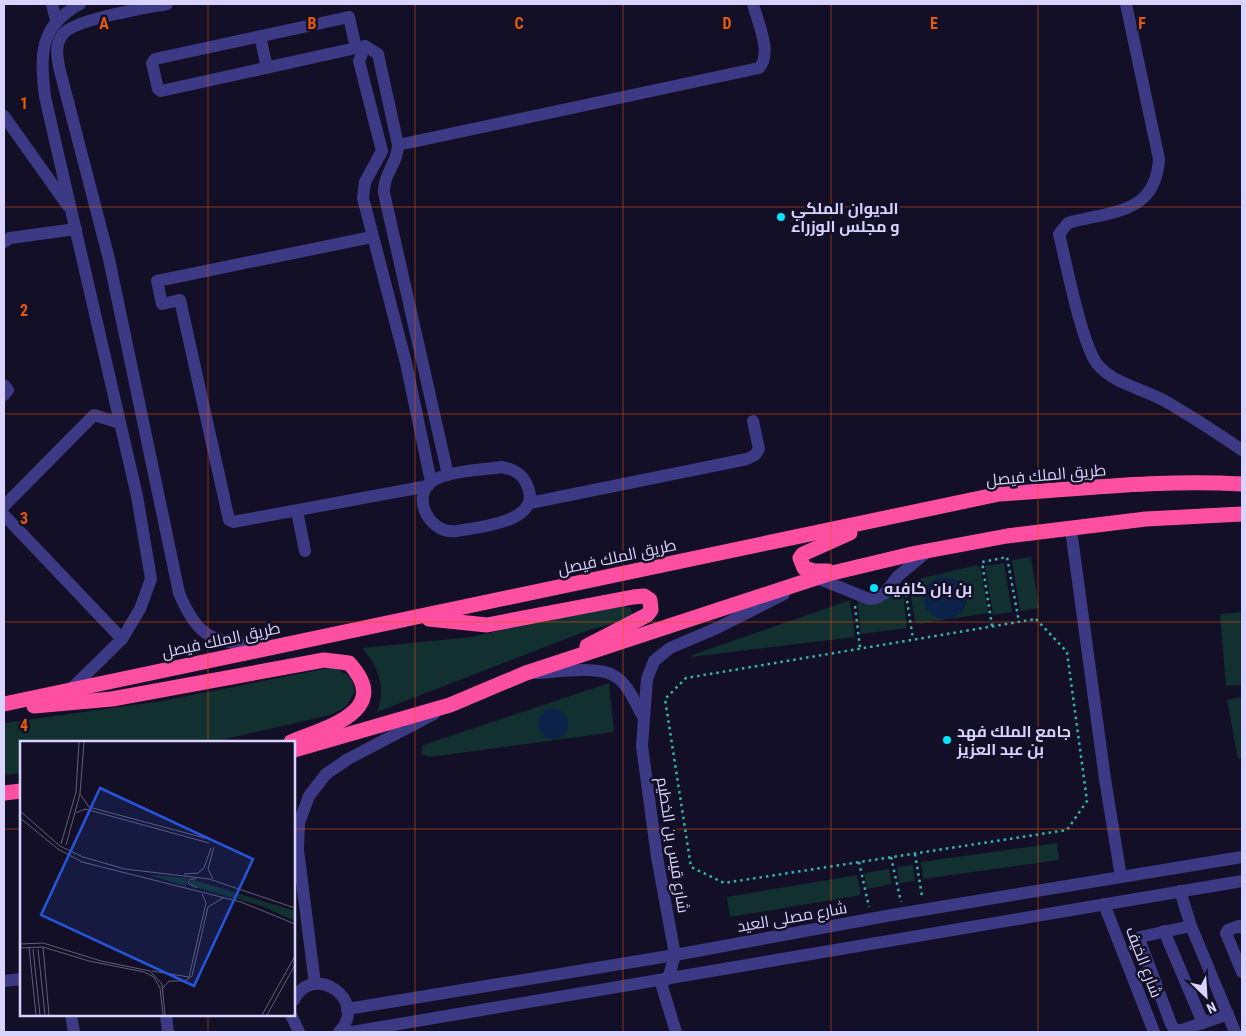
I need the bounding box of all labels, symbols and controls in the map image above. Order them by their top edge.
text: A [99,14,109,33]
text: B [308,14,317,33]
text: C [514,14,524,33]
text: D [722,14,732,33]
text: E [930,14,938,33]
text: F [1138,14,1146,33]
text: 1 [20,94,28,113]
place label: الديوان الملكي و مجلس الوزراء [791,199,900,236]
marker: الديوان الملكي و مجلس الوزراء [775,211,787,223]
text: 2 [20,301,28,320]
street label: طريق الملك فيصل [985,460,1107,491]
text: 3 [20,509,28,528]
street label: طريق الملك فيصل [556,535,678,580]
place label: بن بان كافيه [884,579,972,598]
marker: بن بان كافيه [868,582,880,594]
street label: طريق الملك فيصل [160,618,282,663]
text: 4 [20,716,28,735]
place label: جامع الملك فهد بن عبد العزيز [956,722,1071,759]
marker: جامع الملك فهد بن عبد العزيز [941,734,953,746]
inset map [20,741,295,1016]
street label: شارع قيس بن الخطيم [651,776,693,915]
street label: شارع مصلى العيد [736,898,849,938]
street label: شارع الخيف [1120,924,1166,1001]
north arrow [1181,971,1231,1021]
text: N [1204,999,1219,1017]

